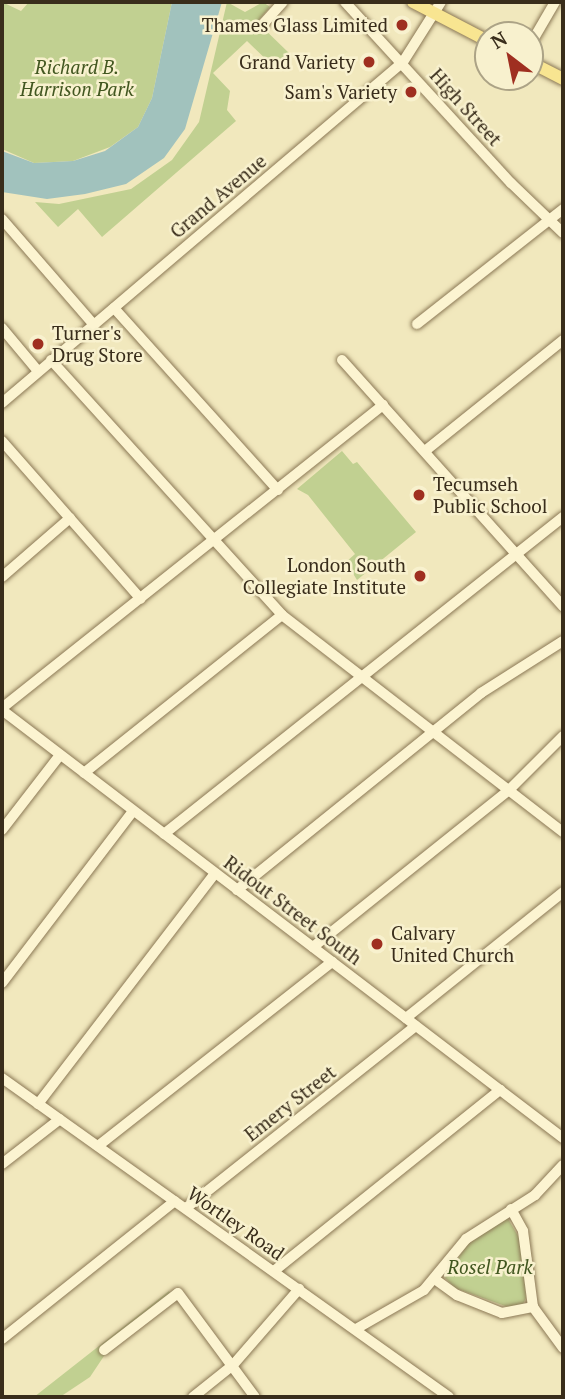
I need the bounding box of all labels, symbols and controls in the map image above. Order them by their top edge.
place label: Thames Glass Limited [202,14,388,36]
marker: Thames Glass Limited [394,17,410,33]
north arrow [474,21,544,91]
text: N [486,25,511,54]
place label: Grand Variety [238,51,355,73]
marker: Grand Variety [361,54,377,70]
park label: Richard B. Harrison Park [20,56,134,100]
street label: High Street [425,64,507,150]
place label: Sam's Variety [284,81,397,103]
marker: Sam's Variety [403,84,419,100]
street label: Grand Avenue [165,149,271,243]
place label: Turner's Drug Store [52,322,143,366]
marker: Turner's Drug Store [30,336,46,352]
place label: Tecumseh Public School [433,473,547,517]
marker: Tecumseh Public School [411,487,427,503]
place label: London South Collegiate Institute [243,554,406,598]
marker: London South Collegiate Institute [412,568,428,584]
street label: Ridout Street South [220,851,366,969]
place label: Calvary United Church [391,922,514,966]
marker: Calvary United Church [369,936,385,952]
street label: Emery Street [240,1060,340,1146]
street label: Wortley Road [183,1181,289,1265]
park label: Rosel Park [447,1256,533,1278]

